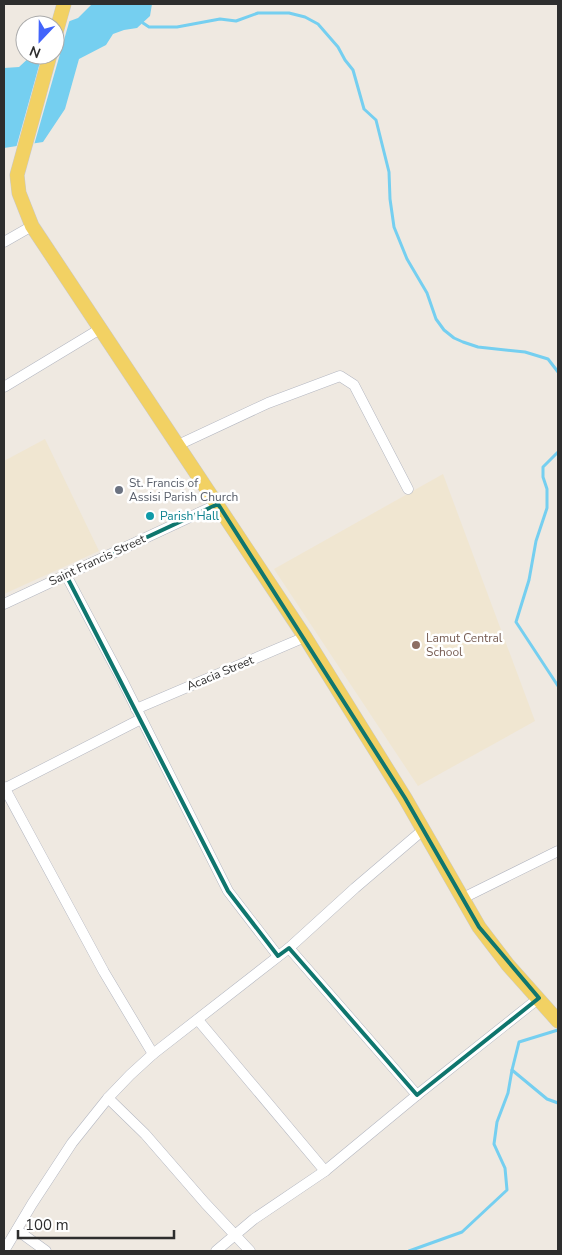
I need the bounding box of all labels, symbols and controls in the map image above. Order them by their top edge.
north arrow [15,15,65,65]
text: N [27,41,44,62]
place label: St. Francis of Assisi Parish Church [129,475,238,505]
marker: St. Francis of Assisi Parish Church [113,484,125,496]
place label: Parish Hall [160,508,219,524]
marker: Parish Hall [144,510,156,522]
street label: Saint Francis Street [46,530,148,589]
place label: Lamut Central School [426,630,503,660]
marker: Lamut Central School [410,639,422,651]
street label: Acacia Street [184,651,257,694]
scale bar [18,1208,174,1240]
text: 100 m [25,1215,69,1235]

